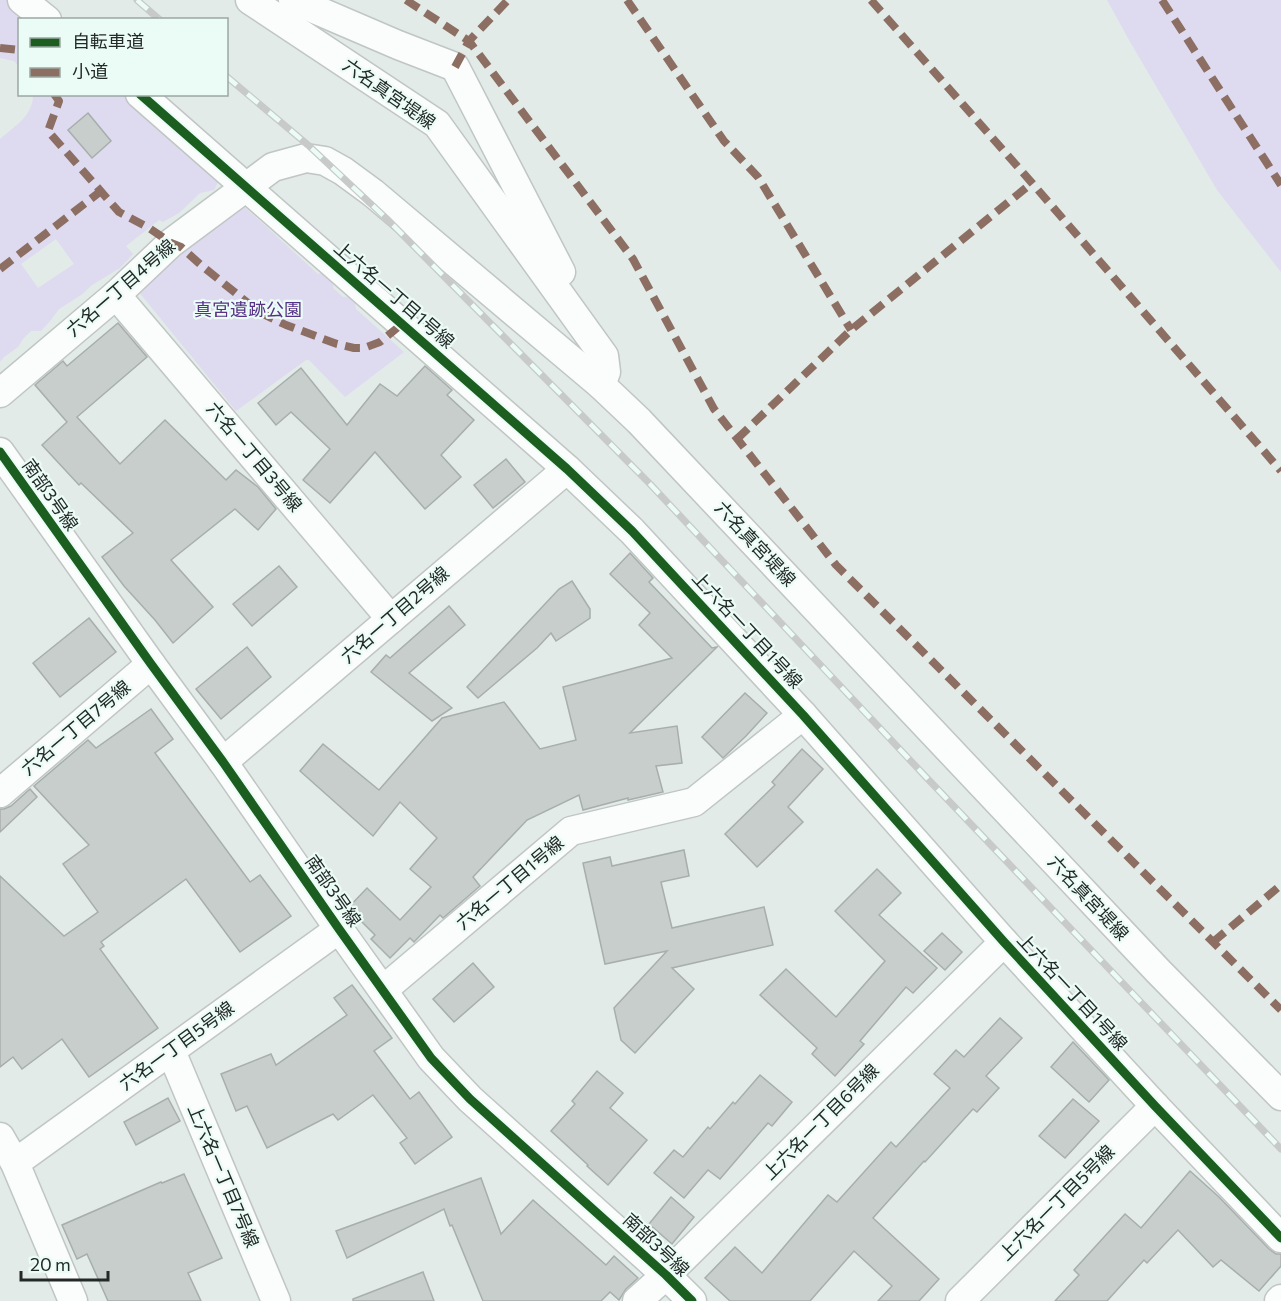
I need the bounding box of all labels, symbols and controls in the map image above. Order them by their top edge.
legend [18,18,228,96]
text: 自転車道 [72,30,144,52]
street label: 六名真宮堤線 [339,53,440,133]
text: 小道 [72,60,108,82]
street label: 六名一丁目4号線 [62,234,179,340]
street label: 上六名一丁目1号線 [330,236,459,352]
park label: 真宮遺跡公園 [194,298,302,320]
street label: 六名一丁目3号線 [203,397,307,516]
street label: 南部3号線 [18,454,83,534]
street label: 六名真宮堤線 [711,496,801,590]
street label: 六名一丁目2号線 [336,561,453,667]
street label: 上六名一丁目1号線 [688,566,808,692]
street label: 六名一丁目7号線 [16,675,134,779]
street label: 六名一丁目1号線 [451,831,568,934]
street label: 南部3号線 [301,850,366,930]
street label: 六名真宮堤線 [1044,850,1134,944]
street label: 上六名一丁目1号線 [1013,928,1133,1054]
street label: 六名一丁目5号線 [115,996,238,1094]
street label: 上六名一丁目6号線 [758,1059,883,1184]
street label: 上六名一丁目7号線 [184,1101,264,1251]
street label: 上六名一丁目5号線 [994,1140,1119,1265]
street label: 南部3号線 [619,1208,694,1280]
scale bar [21,1244,108,1282]
text: 20 m [30,1253,71,1275]

